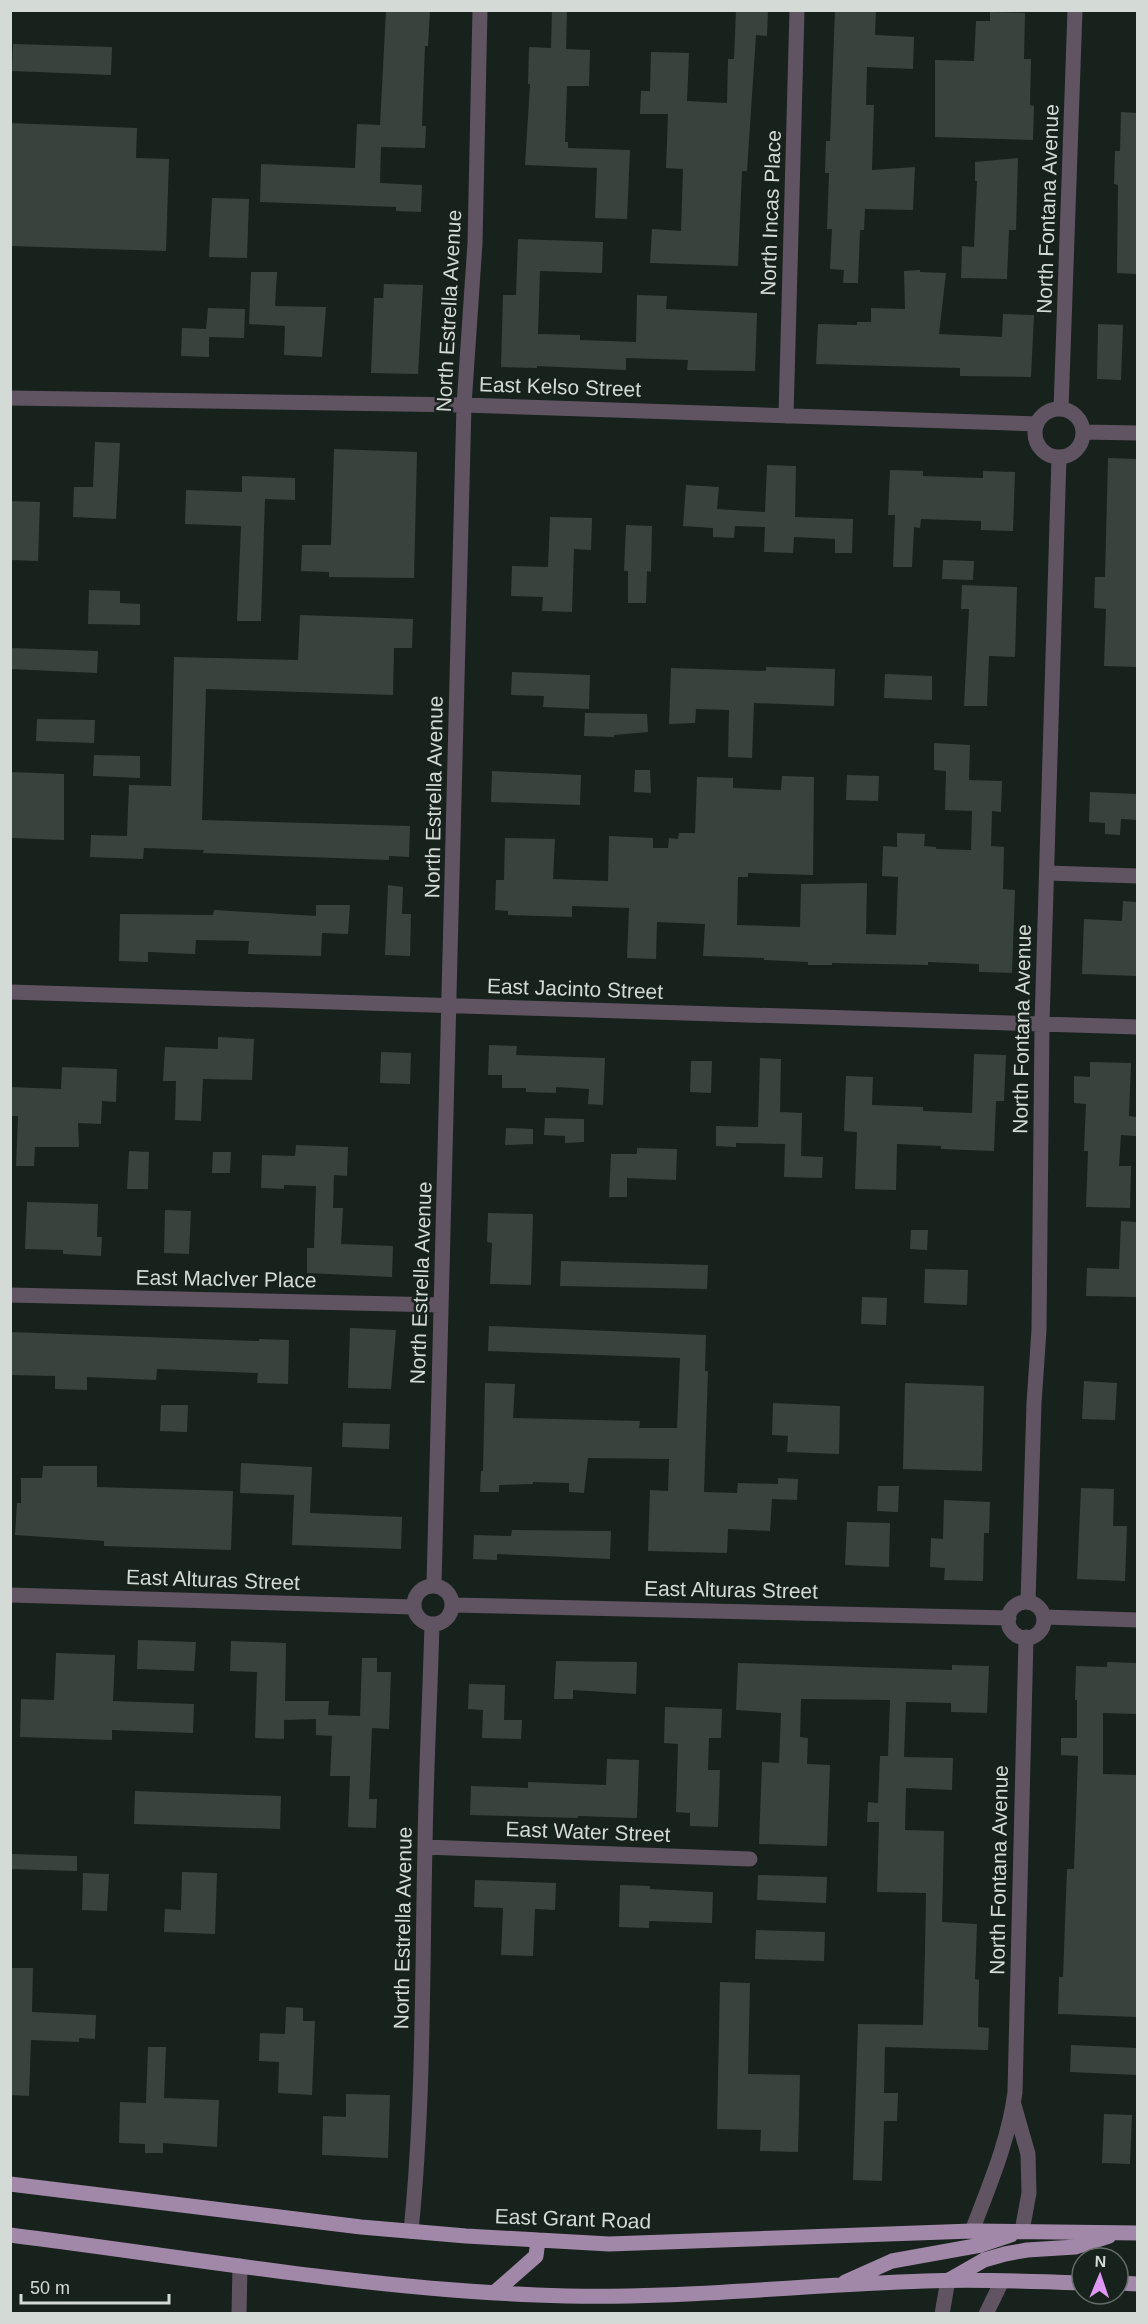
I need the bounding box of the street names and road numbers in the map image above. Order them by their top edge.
street label: North Fontana Avenue [1032,104,1063,314]
street label: North Incas Place [756,130,785,296]
street label: North Estrella Avenue [432,209,465,413]
street label: East Kelso Street [479,372,642,401]
street label: North Estrella Avenue [420,695,447,899]
street label: North Fontana Avenue [1008,924,1035,1134]
street label: East Jacinto Street [487,974,664,1003]
street label: North Estrella Avenue [405,1181,436,1385]
street label: East MacIver Place [135,1265,317,1292]
street label: East Alturas Street [126,1565,300,1594]
street label: East Alturas Street [644,1576,818,1603]
street label: North Fontana Avenue [985,1765,1012,1975]
street label: East Water Street [505,1817,671,1846]
street label: North Estrella Avenue [389,1826,416,2030]
street label: East Grant Road [494,2204,652,2233]

